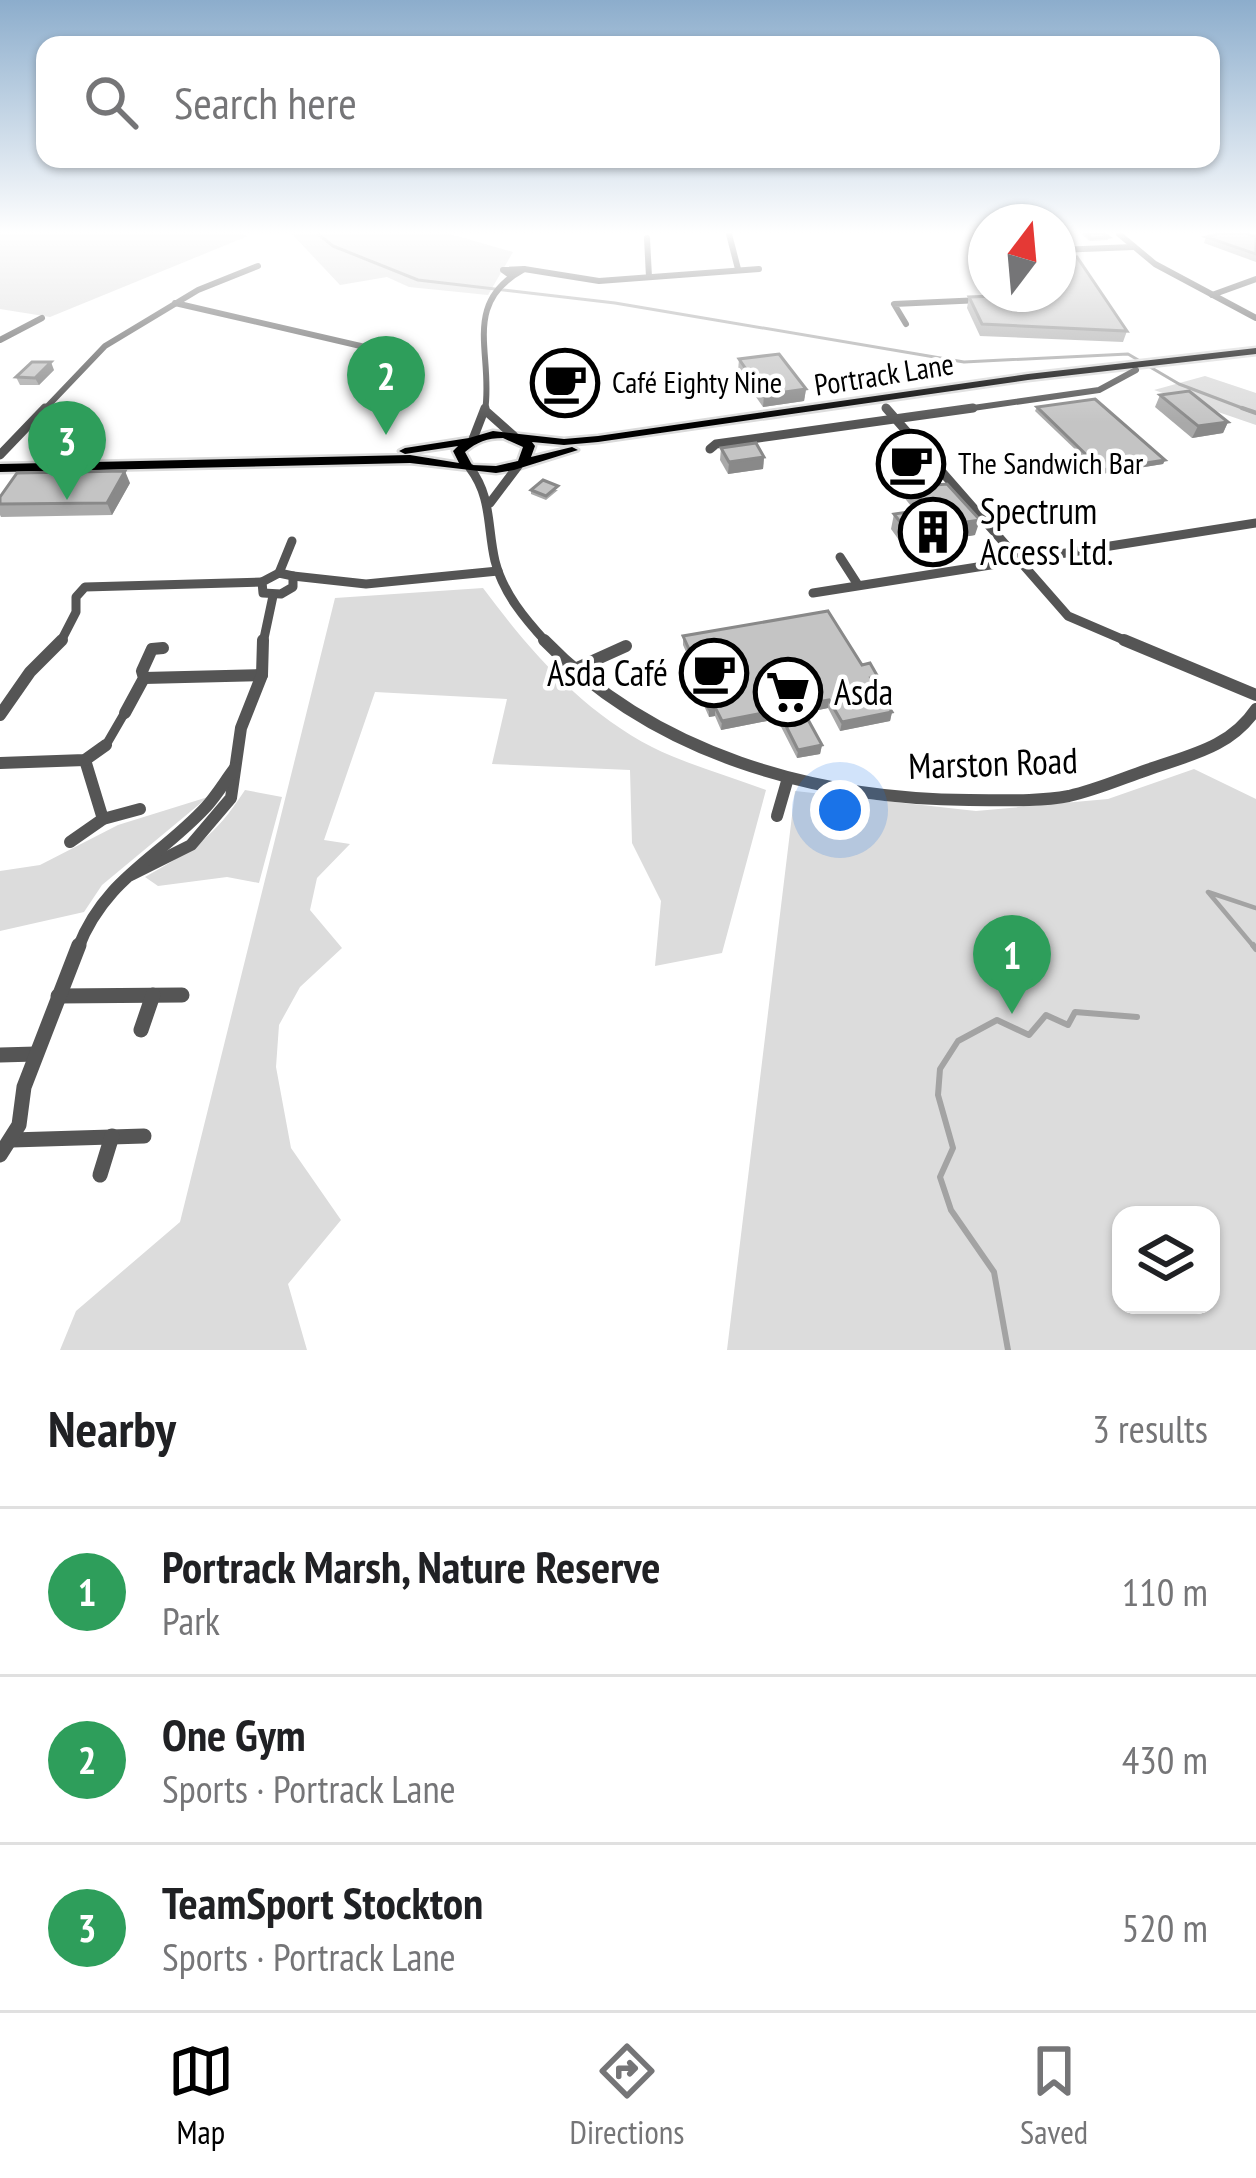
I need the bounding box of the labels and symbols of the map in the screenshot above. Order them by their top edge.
north arrow [968,204,1076,312]
pin: 2 [347,336,425,435]
street label: Portrack Lane [811,343,956,404]
cafe icon: Café Eighty Nine [530,348,600,418]
place label: Café Eighty Nine [612,362,782,401]
pin: 3 [28,401,106,500]
cafe icon: The Sandwich Bar [876,429,946,499]
place label: The Sandwich Bar [958,443,1144,482]
place label: Spectrum Access Ltd. [980,487,1113,575]
building icon: Spectrum Access Ltd. [898,497,968,567]
cafe icon: Asda Café [679,638,749,708]
place label: Asda Café [547,649,668,696]
supermarket icon: Asda [753,657,823,727]
place label: Asda [834,668,893,715]
street label: Marston Road [908,736,1078,789]
your location [810,780,870,840]
pin: 1 [973,915,1051,1014]

